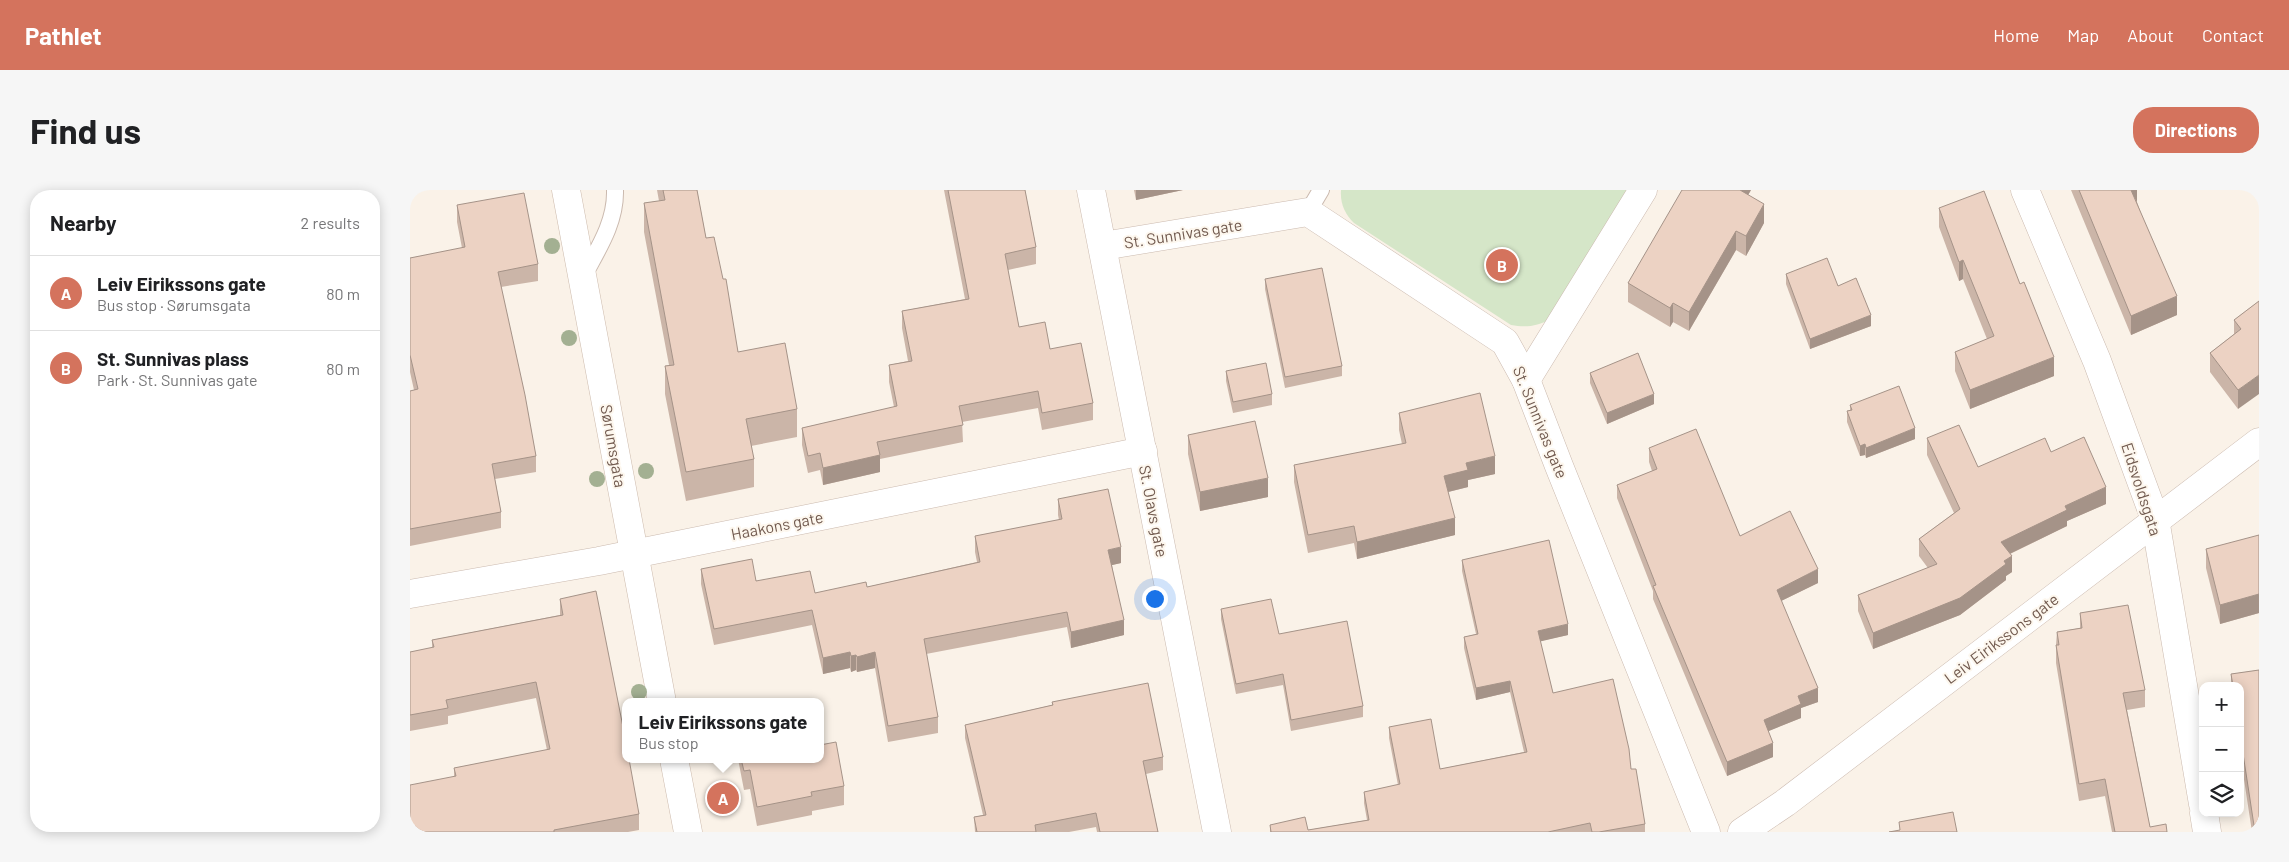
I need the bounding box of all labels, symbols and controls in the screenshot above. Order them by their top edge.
text: Pathlet [25,21,102,50]
text: Home [1993,24,2039,46]
text: Map [2067,24,2099,46]
text: About [2127,24,2174,46]
text: Contact [2202,24,2264,46]
button: Directions [2133,107,2259,153]
text: Find us [30,109,141,151]
text: Nearby [50,210,116,235]
text: 2 results [301,213,360,232]
street label: St. Sunnivas gate [1123,214,1243,252]
pin: B [1486,246,1518,284]
text: Leiv Eirikssons gate [97,272,266,295]
text: A [61,284,71,303]
text: 80 m [326,284,360,303]
text: Bus stop · Sørumsgata [97,295,251,314]
text: St. Sunnivas plass [97,347,249,370]
text: B [61,359,71,378]
text: 80 m [326,359,360,378]
street label: St. Sunnivas gate [1510,363,1572,481]
text: Park · St. Sunnivas gate [97,370,258,389]
street label: Sørumsgata [597,403,631,489]
street label: Eidsvoldsgata [2118,440,2166,538]
street label: St. Olavs gate [1136,463,1172,559]
street label: Haakons gate [729,507,825,543]
your location [1142,586,1168,612]
street label: Leiv Eirikssons gate [1940,589,2062,687]
map controls [2199,682,2244,817]
button: + [2199,682,2244,727]
popup [622,698,824,763]
text: Leiv Eirikssons gate [639,710,807,733]
button: − [2199,727,2244,772]
text: Bus stop [639,733,699,752]
button: layers [2199,772,2244,817]
pin: A [707,779,739,817]

